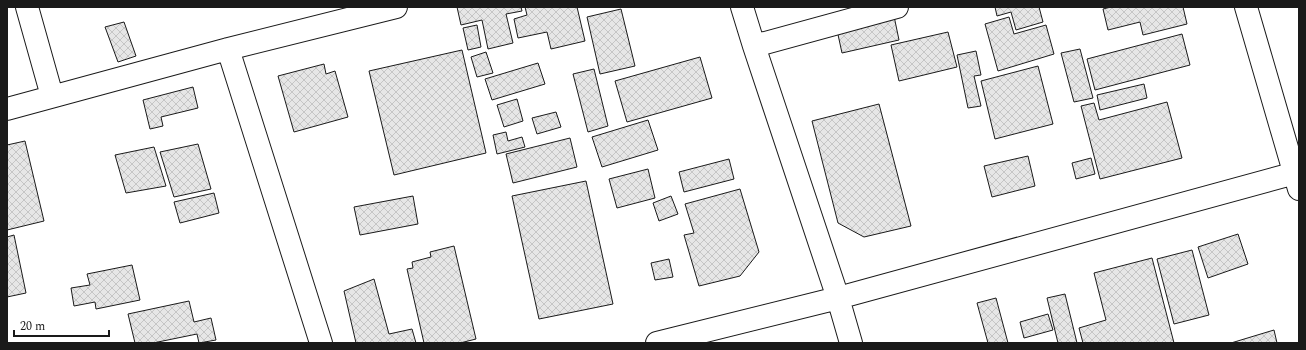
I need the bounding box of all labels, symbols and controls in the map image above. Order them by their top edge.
scale bar [14,312,109,338]
text: 20 m [20,317,45,336]

